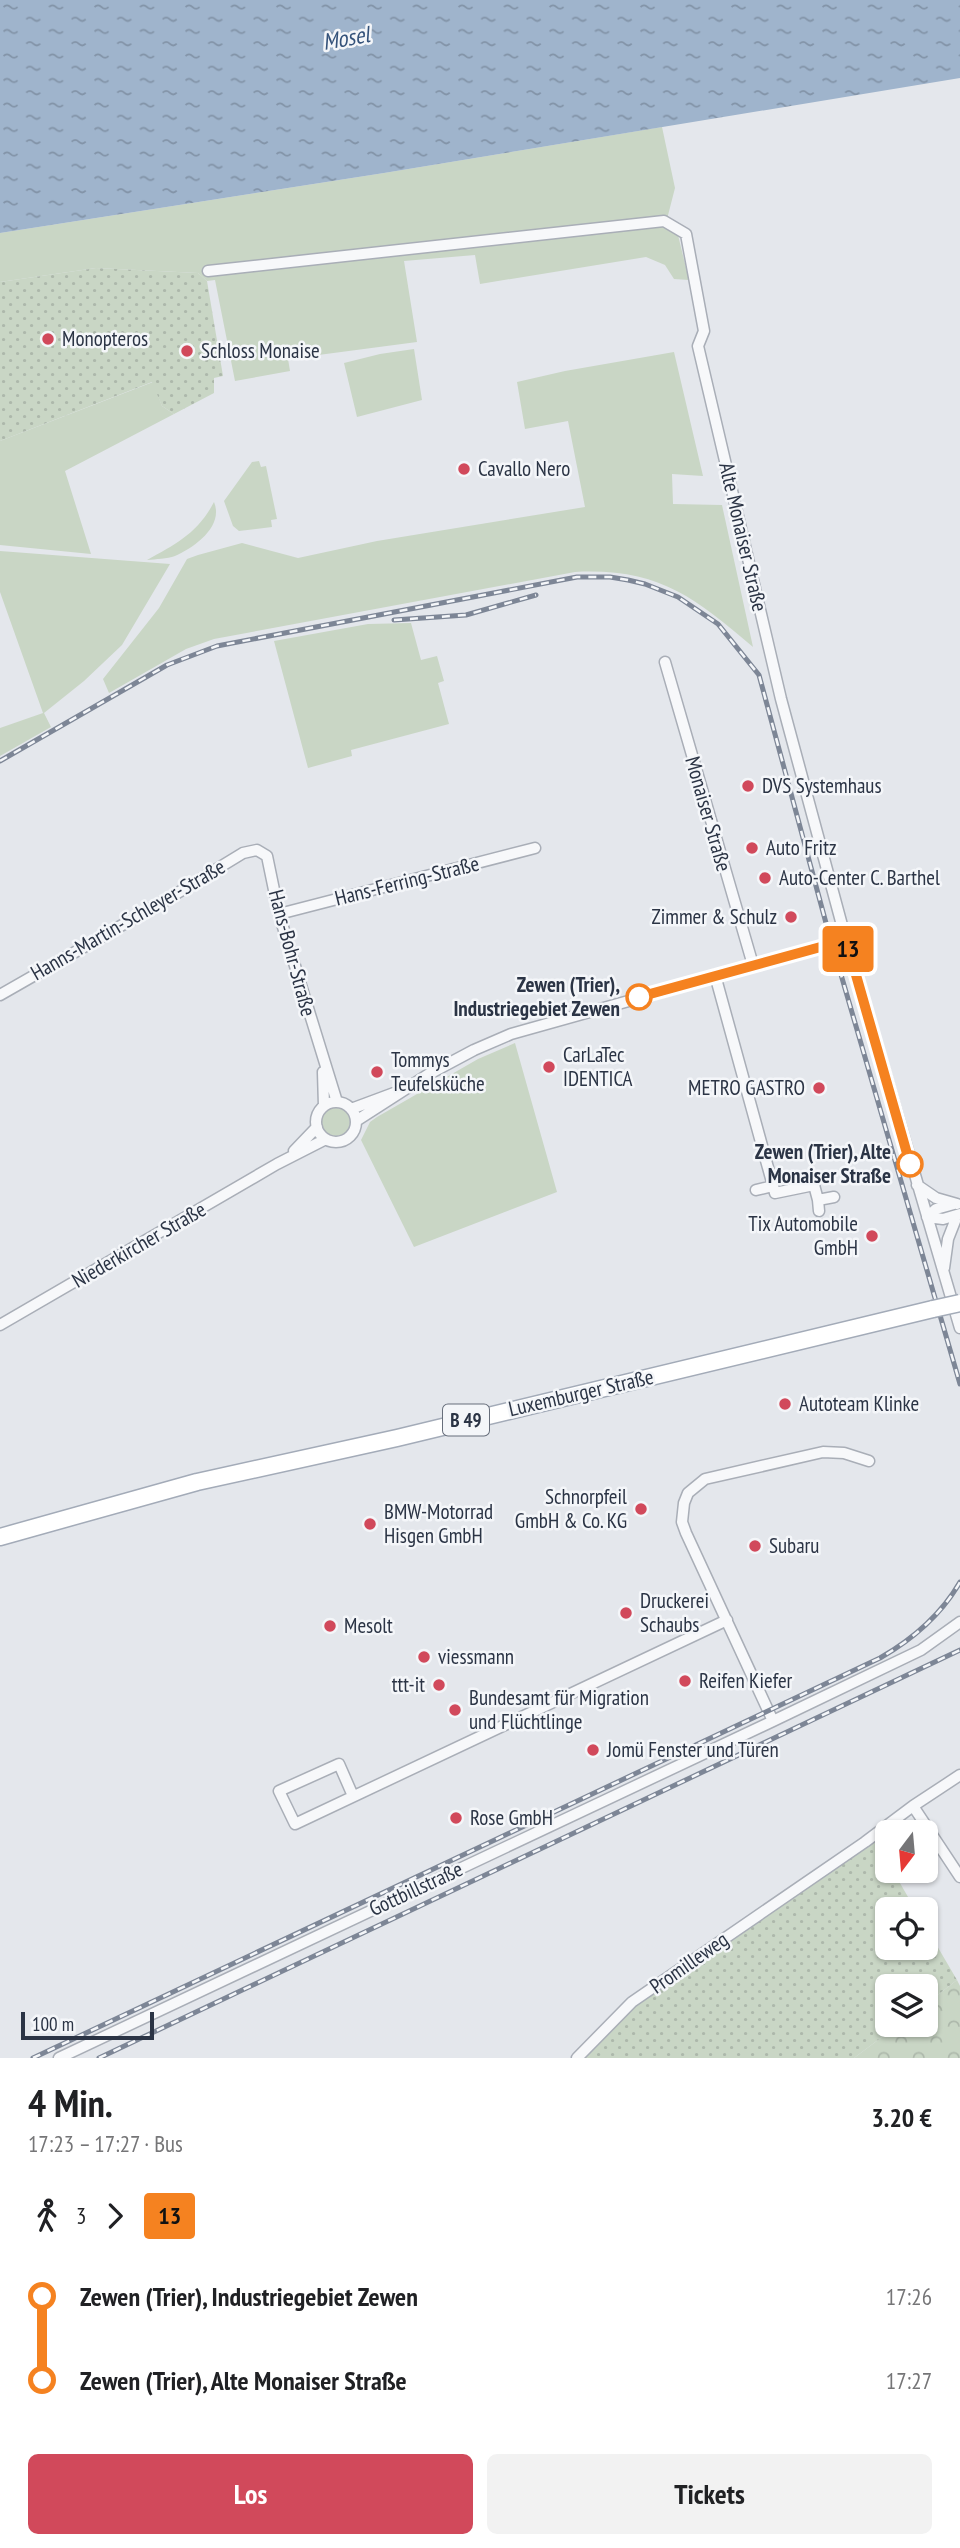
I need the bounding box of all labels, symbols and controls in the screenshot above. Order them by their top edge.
water label: Mosel [320,19,374,56]
place label: Monopteros [62,325,148,352]
marker: Monopteros [40,331,56,347]
place label: Schloss Monaise [201,337,320,364]
marker: Schloss Monaise [179,343,195,359]
place label: Cavallo Nero [478,455,570,482]
street label: Alte Monaiser Straße [713,460,774,614]
marker: Cavallo Nero [456,461,472,477]
street label: Monaiser Straße [679,753,738,875]
place label: DVS Systemhaus [762,772,882,799]
marker: DVS Systemhaus [740,778,756,794]
place label: Auto Fritz [766,834,837,861]
marker: Auto Fritz [744,840,760,856]
street label: Hans-Ferring-Straße [332,850,482,911]
street label: Hanns-Martin-Schleyer-Straße [26,853,230,986]
place label: Auto-Center C. Barthel [779,864,940,891]
marker: Auto-Center C. Barthel [757,870,773,886]
street label: Hans-Bohr-Straße [263,887,322,1019]
place label: Zimmer & Schulz [652,903,777,930]
marker: Zimmer & Schulz [783,909,799,925]
line badge: 13 [816,926,880,972]
text: 13 [837,933,859,964]
place label: Zewen (Trier), Industriegebiet Zewen [453,971,620,1022]
marker: Zewen (Trier), Industriegebiet Zewen [626,984,652,1010]
place label: CarLaTec IDENTICA [563,1041,633,1092]
place label: Tommys Teufelsküche [391,1046,485,1097]
marker: CarLaTec IDENTICA [541,1059,557,1075]
marker: Tommys Teufelsküche [369,1064,385,1080]
place label: METRO GASTRO [688,1074,805,1101]
marker: METRO GASTRO [811,1080,827,1096]
place label: Zewen (Trier), Alte Monaiser Straße [755,1138,891,1189]
marker: Zewen (Trier), Alte Monaiser Straße [897,1151,923,1177]
street label: Niederkircher Straße [67,1195,210,1294]
place label: Tix Automobile GmbH [748,1210,858,1261]
marker: Tix Automobile GmbH [864,1228,880,1244]
street label: Luxemburger Straße [506,1363,656,1422]
place label: Autoteam Klinke [799,1390,919,1417]
marker: Autoteam Klinke [777,1396,793,1412]
road number: B 49 [443,1404,489,1436]
place label: Schnorpfeil GmbH & Co. KG [515,1483,627,1534]
place label: BMW-Motorrad Hisgen GmbH [384,1498,493,1549]
marker: Schnorpfeil GmbH & Co. KG [633,1501,649,1517]
marker: BMW-Motorrad Hisgen GmbH [362,1516,378,1532]
place label: Subaru [769,1532,819,1559]
marker: Subaru [747,1538,763,1554]
place label: Druckerei Schaubs [640,1587,709,1638]
marker: Druckerei Schaubs [618,1605,634,1621]
place label: Mesolt [344,1612,393,1639]
marker: Mesolt [322,1618,338,1634]
place label: viessmann [438,1643,514,1670]
marker: viessmann [416,1649,432,1665]
place label: Reifen Kiefer [699,1667,793,1694]
place label: ttt-it [392,1671,425,1698]
marker: Reifen Kiefer [677,1673,693,1689]
marker: ttt-it [431,1677,447,1693]
place label: Bundesamt für Migration und Flüchtlinge [469,1684,649,1735]
marker: Bundesamt für Migration und Flüchtlinge [447,1702,463,1718]
place label: Jomü Fenster und Türen [606,1736,779,1763]
marker: Jomü Fenster und Türen [585,1742,601,1758]
place label: Rose GmbH [470,1804,553,1831]
marker: Rose GmbH [448,1810,464,1826]
north arrow [875,1820,938,1883]
map controls [875,1820,938,2037]
street label: Gottbillstraße [365,1855,467,1922]
button: locate [875,1897,938,1960]
street label: Promilleweg [644,1926,733,1999]
button: layers [875,1974,938,2037]
scale bar [21,2009,154,2041]
text: 100 m [32,2012,74,2036]
text: 4 Min. [28,2078,113,2127]
text: 3.20 € [871,2101,932,2134]
text: 17:23 – 17:27 · Bus [28,2129,183,2158]
icon: walk [28,2197,66,2235]
icon: forward [96,2197,134,2235]
text: 13 [158,2200,181,2231]
text: 3 [76,2201,86,2230]
text: Zewen (Trier), Industriegebiet Zewen [80,2280,418,2313]
text: 17:26 [886,2282,932,2311]
text: Zewen (Trier), Alte Monaiser Straße [80,2364,407,2397]
text: 17:27 [886,2366,932,2395]
button: Los [28,2454,473,2534]
button: Tickets [487,2454,932,2534]

